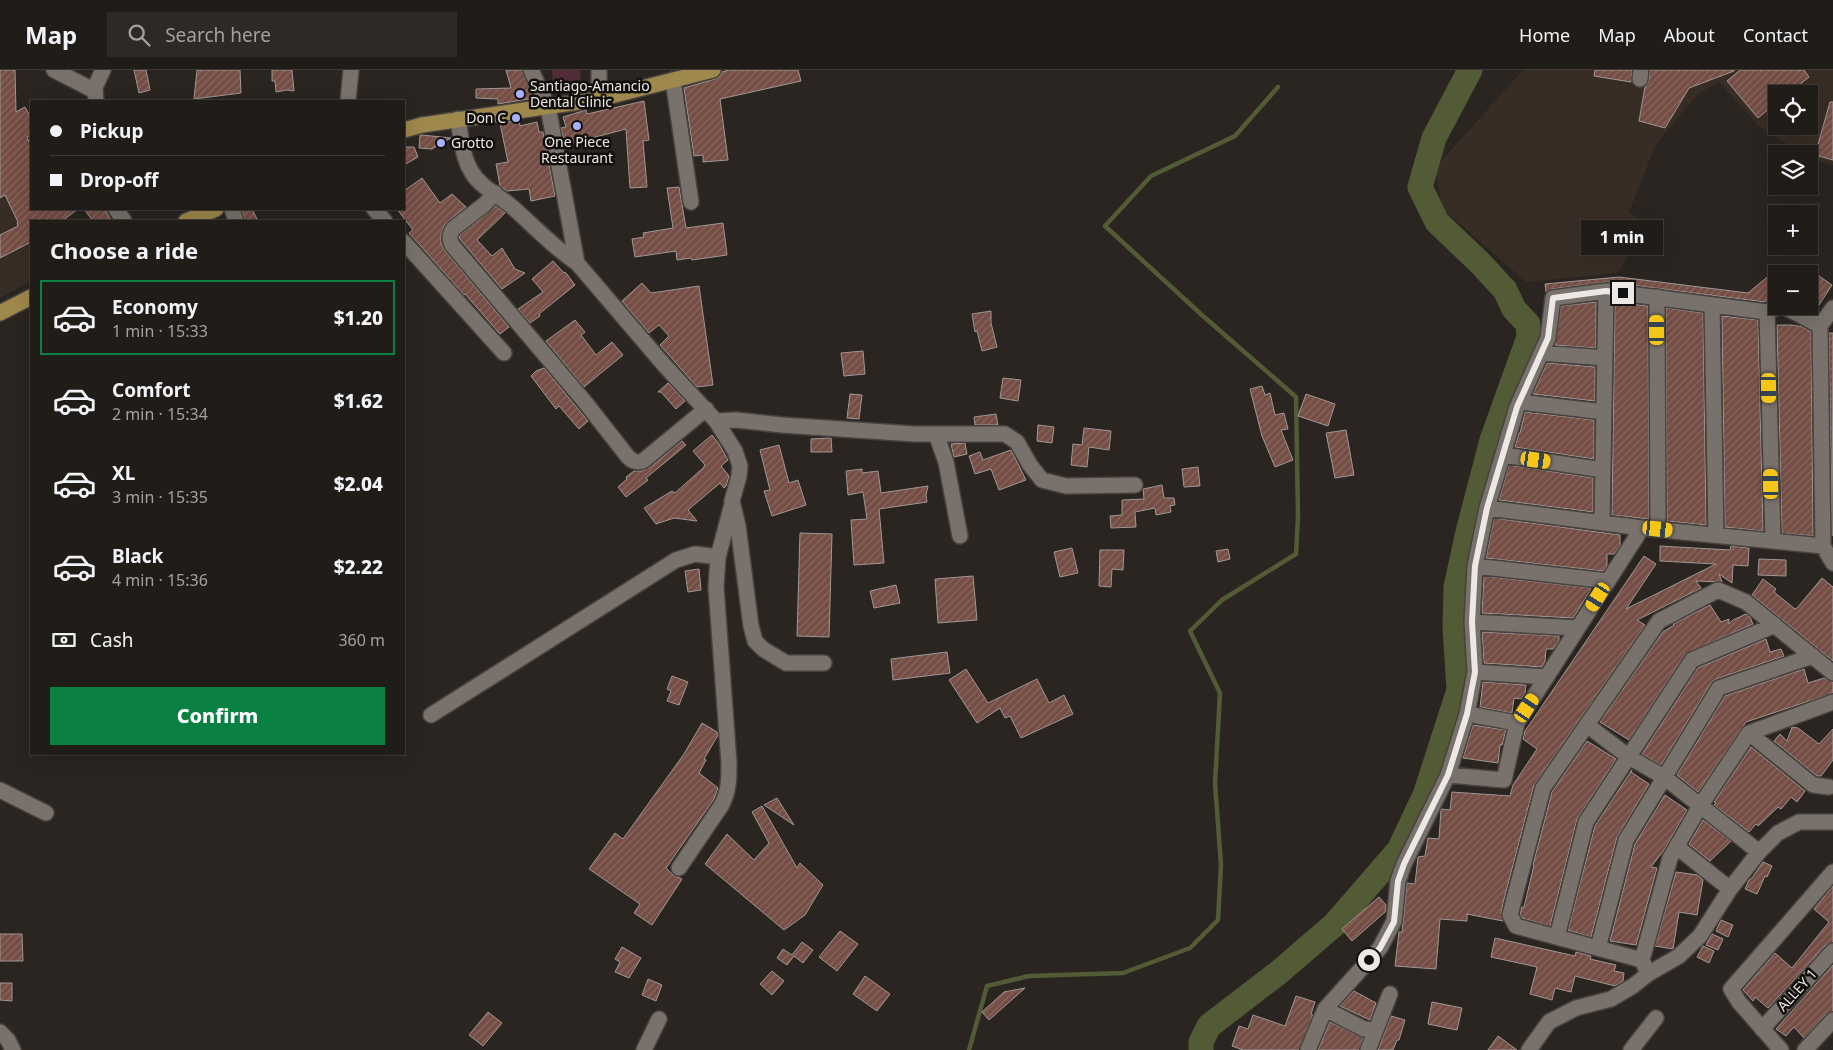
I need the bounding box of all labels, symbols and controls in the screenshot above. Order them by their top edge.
search box [107,12,457,57]
text: Map [25,18,77,51]
icon: search [125,21,153,49]
text: Search here [165,22,271,48]
text: Home [1519,23,1570,47]
text: Map [1598,23,1636,47]
text: About [1664,23,1715,47]
text: Contact [1743,23,1808,47]
place label: Santiago-Amancio Dental Clinic [530,76,650,111]
map controls [1768,85,1818,315]
button: locate [1768,85,1818,135]
marker: Santiago-Amancio Dental Clinic [514,88,526,100]
place label: Don C [466,108,506,127]
marker: Don C [510,112,522,124]
text: Pickup [80,118,143,144]
marker: One Piece Restaurant [571,120,583,132]
place label: One Piece Restaurant [541,132,613,167]
place label: Grotto [451,133,494,152]
marker: Grotto [435,137,447,149]
button: layers [1768,145,1818,195]
text: Drop-off [80,167,159,193]
button: + [1768,205,1818,255]
callout: 1 min [1582,220,1664,256]
text: 1 min [1600,226,1644,248]
text: Choose a ride [50,235,198,265]
button: − [1768,265,1818,315]
route end [1612,282,1634,304]
text: Economy [112,294,198,320]
icon: car [52,295,97,340]
text: $1.20 [334,305,383,331]
car [1649,315,1664,345]
text: 1 min · 15:33 [112,320,208,342]
car [1761,373,1776,403]
text: Comfort [112,377,191,403]
icon: car [52,378,97,423]
text: $1.62 [334,388,383,414]
text: 2 min · 15:34 [112,403,208,425]
car [1520,450,1551,470]
text: XL [112,460,135,486]
icon: car [52,461,97,506]
car [1763,469,1778,499]
text: $2.04 [334,471,383,497]
text: 3 min · 15:35 [112,486,208,508]
car [1642,520,1673,538]
text: Black [112,543,163,569]
icon: car [52,544,97,589]
text: $2.22 [334,554,383,580]
text: 4 min · 15:36 [112,569,208,591]
car [1583,580,1612,614]
icon: cash [50,626,78,654]
text: Cash [90,627,134,653]
text: 360 m [338,629,385,651]
button: Confirm [50,687,385,745]
car [1512,691,1541,725]
route start [1358,949,1380,971]
street label: ALLEY 1 [1773,964,1821,1015]

